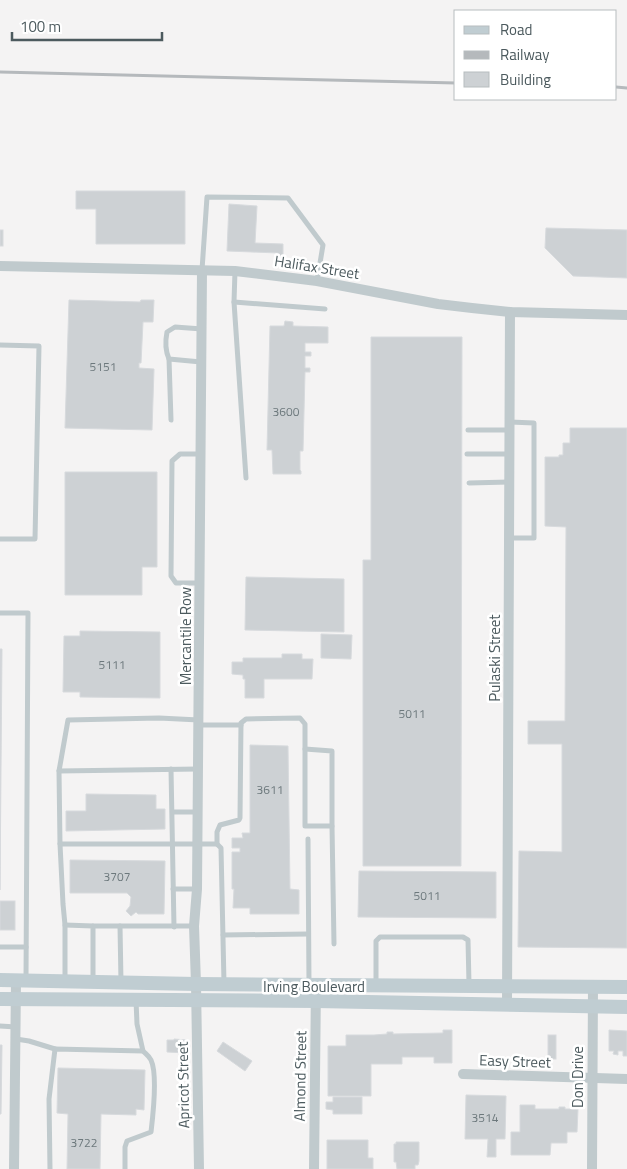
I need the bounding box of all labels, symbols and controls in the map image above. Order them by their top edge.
scale bar [12,10,162,42]
legend [454,10,617,100]
text: 100 m [20,15,61,38]
text: Road [500,18,532,41]
text: Railway [500,43,550,66]
text: Building [500,68,551,91]
street label: Halifax Street [273,249,362,285]
house number: 5151 [90,357,116,376]
house number: 3600 [273,402,300,421]
street label: Mercantile Row [174,587,197,685]
street label: Pulaski Street [483,614,506,702]
house number: 5111 [99,655,125,674]
house number: 5011 [399,704,425,723]
house number: 3611 [257,780,283,799]
house number: 3707 [104,867,130,886]
house number: 5011 [414,886,440,905]
street label: Irving Boulevard [263,975,365,998]
street label: Almond Street [288,1030,312,1122]
street label: Apricot Street [171,1041,195,1129]
street label: Don Drive [566,1046,589,1108]
street label: Easy Street [479,1048,552,1074]
house number: 3514 [472,1108,499,1127]
house number: 3722 [71,1133,97,1152]

